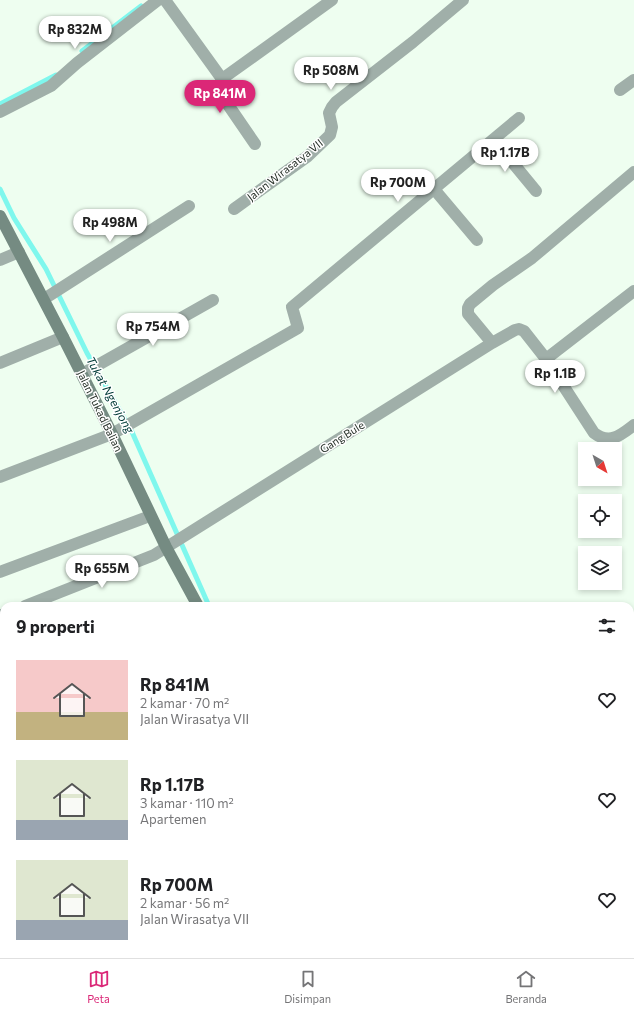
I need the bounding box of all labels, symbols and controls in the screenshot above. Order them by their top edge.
pin: Rp 832M [38,16,112,50]
text: Rp 832M [48,21,102,37]
pin: Rp 508M [294,57,368,91]
text: Rp 508M [303,62,359,78]
pin: Rp 841M [183,80,257,114]
text: Rp 841M [193,85,247,101]
street label: Jalan Wirasatya VII [244,136,326,204]
pin: Rp 1.17B [464,139,546,173]
text: Rp 1.17B [480,144,530,160]
pin: Rp 700M [361,169,435,203]
text: Rp 700M [370,174,426,190]
pin: Rp 498M [73,209,147,243]
text: Rp 498M [82,214,138,230]
pin: Rp 754M [116,313,190,347]
text: Rp 754M [126,318,180,334]
water label: Tukat Ngenjong [84,354,138,436]
pin: Rp 1.1B [518,360,592,394]
text: Rp 1.1B [534,365,576,381]
street label: Jalan Tukad Balian [74,368,126,454]
street label: Gang Bule [317,418,367,455]
north arrow [578,442,622,486]
map controls [578,442,622,590]
button: locate [578,494,622,538]
button: layers [578,546,622,590]
pin: Rp 655M [65,555,139,589]
text: Rp 655M [75,560,129,576]
icon: filters [596,615,618,637]
text: 9 properti [16,616,95,637]
text: Rp 841M [140,674,210,695]
icon: home [48,676,96,724]
icon: heart [596,689,618,711]
text: 2 kamar · 70 m² [140,695,229,711]
text: Jalan Wirasatya VII [140,711,249,727]
text: Rp 1.17B [140,774,204,795]
icon: home [48,776,96,824]
icon: heart [596,789,618,811]
text: 3 kamar · 110 m² [140,795,234,811]
text: Apartemen [140,811,206,827]
text: Rp 700M [140,874,213,895]
icon: home [48,876,96,924]
icon: heart [596,889,618,911]
text: 2 kamar · 56 m² [140,895,229,911]
text: Jalan Wirasatya VII [140,911,249,927]
tab: Peta [87,968,110,1005]
tab: Disimpan [284,968,331,1005]
tab: Beranda [505,968,547,1005]

